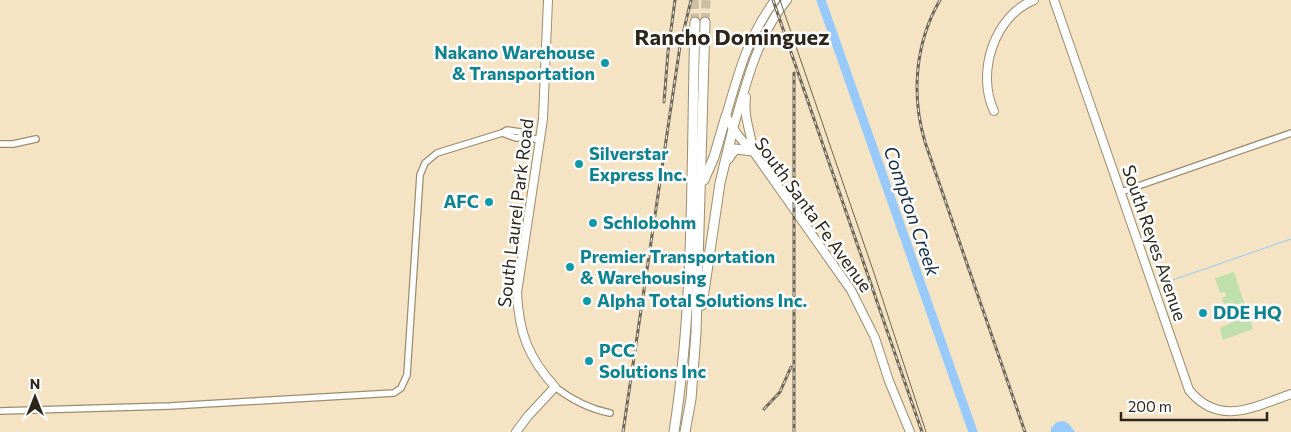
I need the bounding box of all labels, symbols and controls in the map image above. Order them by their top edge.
district label: Rancho Dominguez [634,23,830,50]
place label: Nakano Warehouse & Transportation [434,41,595,84]
marker: Nakano Warehouse & Transportation [599,57,611,69]
street label: South Laurel Park Road [493,117,537,308]
street label: South Santa Fe Avenue [750,133,877,296]
place label: Silverstar Express Inc. [589,142,687,185]
water label: Compton Creek [879,143,946,280]
marker: Silverstar Express Inc. [573,158,585,170]
street label: South Reyes Avenue [1118,162,1192,324]
place label: AFC [443,190,479,212]
marker: AFC [483,196,495,208]
place label: Schlobohm [603,211,696,233]
marker: Schlobohm [587,217,599,229]
place label: Premier Transportation & Warehousing [580,245,775,288]
marker: Premier Transportation & Warehousing [564,261,576,273]
place label: Alpha Total Solutions Inc. [597,289,807,311]
marker: Alpha Total Solutions Inc. [581,295,593,307]
place label: DDE HQ [1213,301,1282,323]
marker: DDE HQ [1197,307,1209,319]
place label: PCC Solutions Inc [599,339,706,382]
marker: PCC Solutions Inc [583,355,595,367]
north arrow [10,372,60,422]
text: N [30,375,40,392]
scale bar [1121,390,1267,422]
text: 200 m [1128,397,1172,415]

